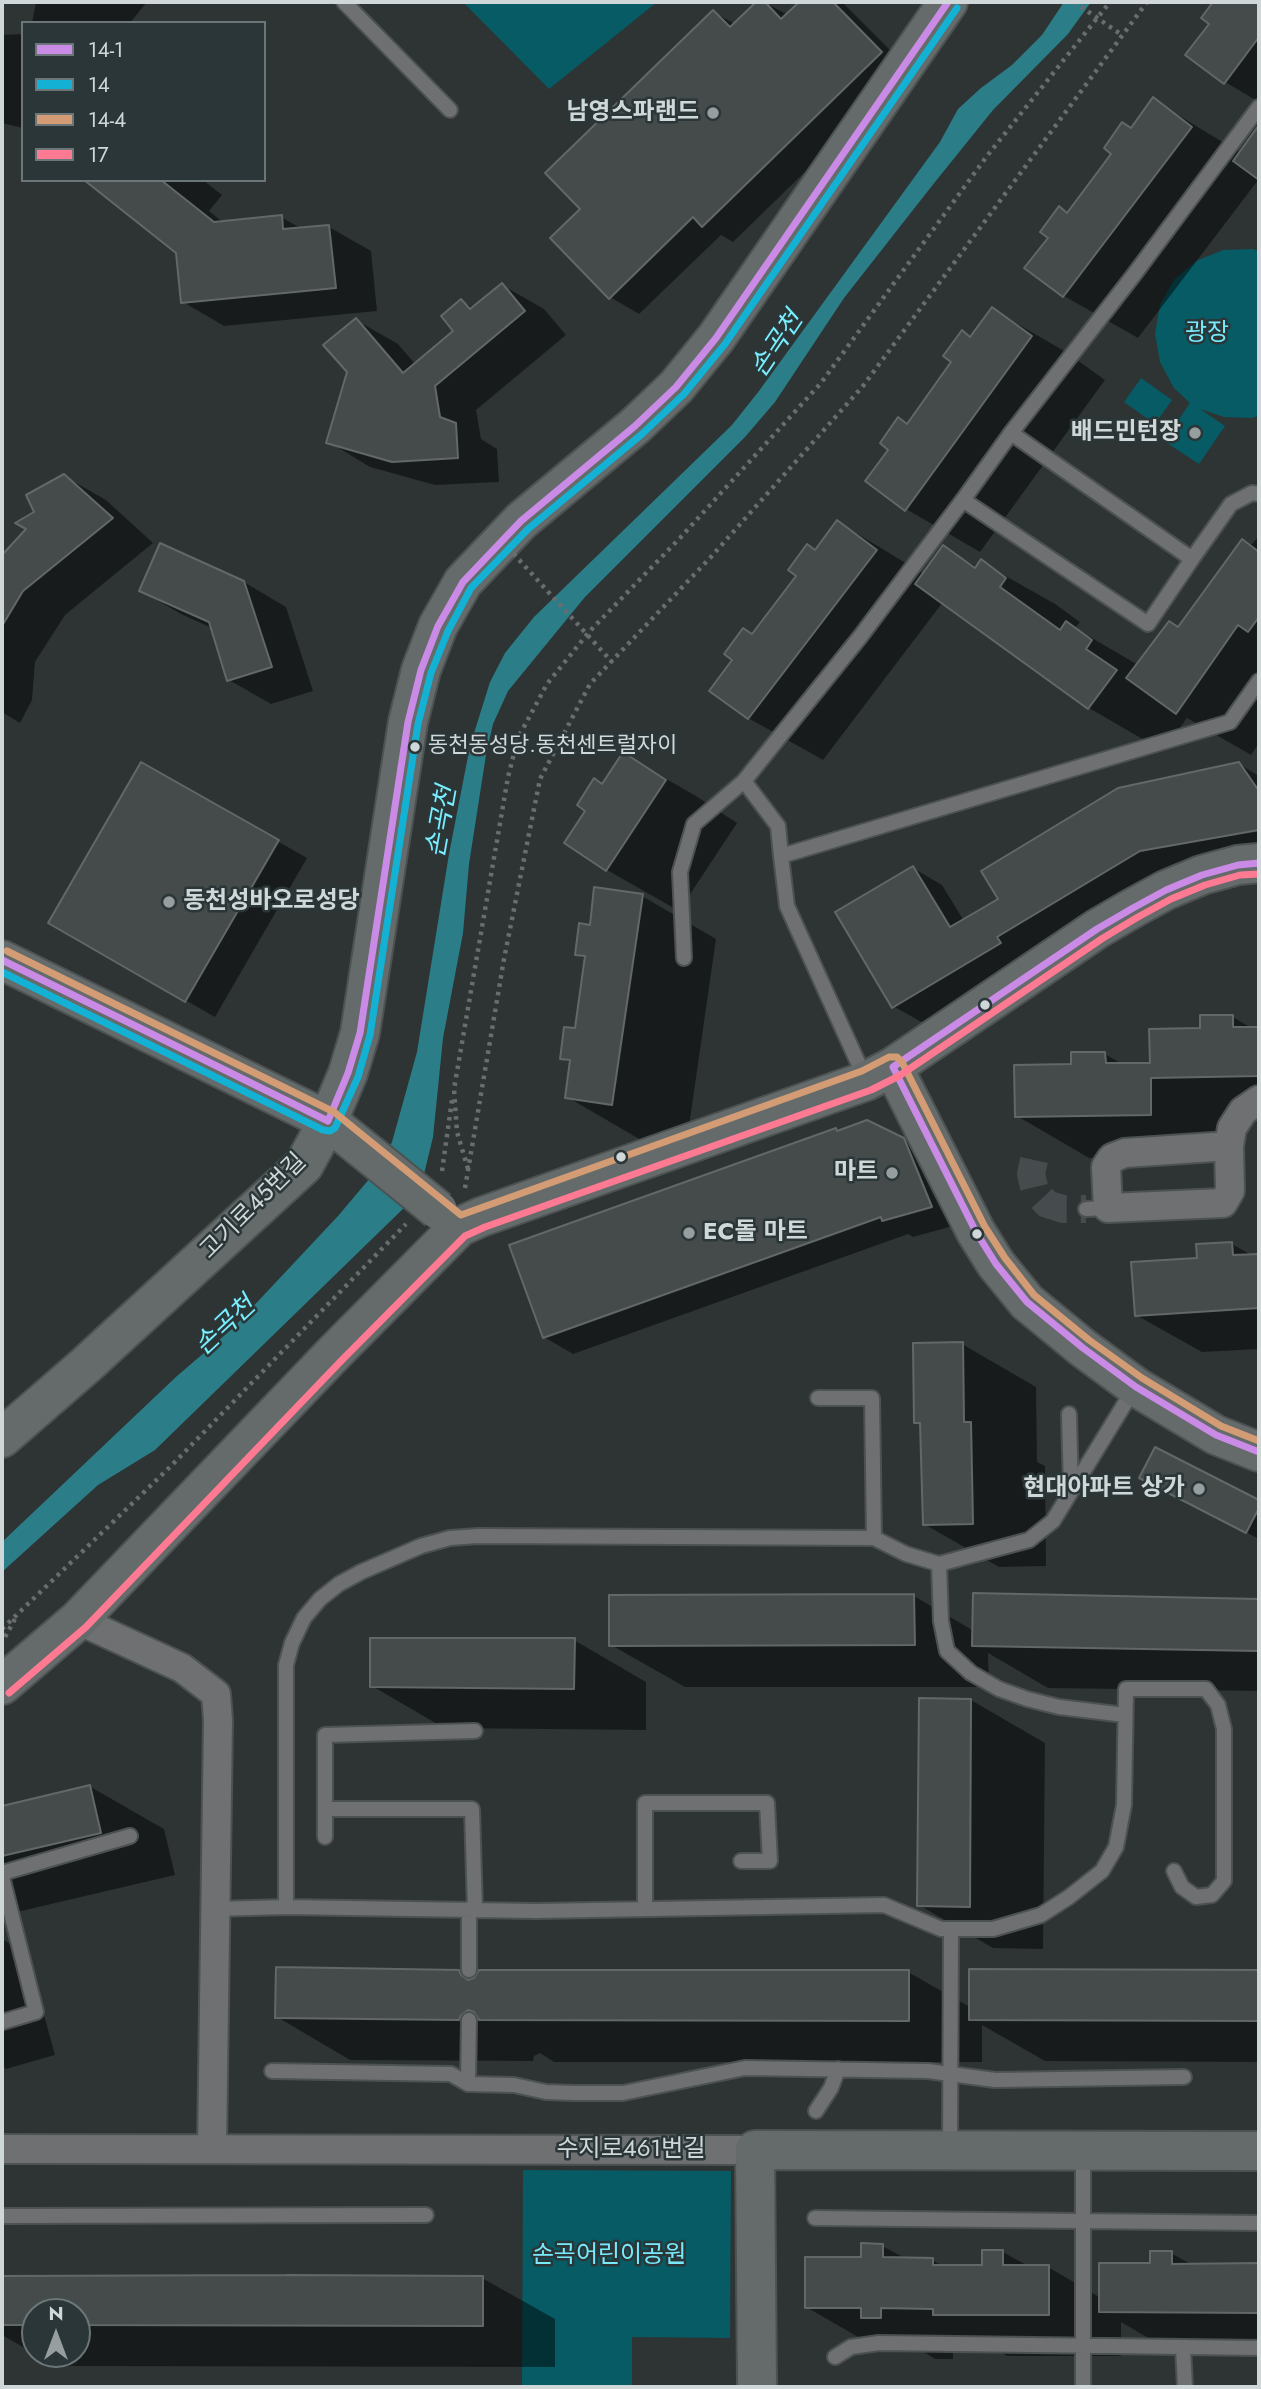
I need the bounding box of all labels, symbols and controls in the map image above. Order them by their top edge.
legend [21,21,266,182]
text: 14-1 [88,35,124,65]
text: 14 [88,70,110,100]
place label: 남영스파랜드 [567,99,699,127]
text: 14-4 [88,105,126,135]
marker: 남영스파랜드 [705,105,721,121]
text: 17 [88,140,108,170]
water label: 손곡천 [745,307,811,383]
park label: 광장 [1185,320,1229,348]
place label: 배드민턴장 [1071,419,1181,447]
marker: 배드민턴장 [1187,425,1203,441]
place label: 동천동성당.동천센트럴자이 [428,734,677,760]
marker: 동천동성당.동천센트럴자이 [408,740,422,754]
water label: 손곡천 [421,784,465,860]
place label: 동천성바오로성당 [183,888,360,916]
marker: 동천성바오로성당 [161,894,177,910]
unlabelled marker [978,998,992,1012]
street label: 고기로45번길 [195,1148,313,1266]
unlabelled marker [614,1150,628,1164]
place label: 마트 [834,1159,878,1187]
marker: 마트 [884,1165,900,1181]
place label: EC돌 마트 [703,1219,808,1247]
marker: EC돌 마트 [681,1225,697,1241]
unlabelled marker [970,1227,984,1241]
water label: 손곡천 [189,1291,263,1363]
place label: 현대아파트 상가 [1023,1475,1185,1503]
marker: 현대아파트 상가 [1191,1481,1207,1497]
street label: 수지로461번길 [556,2136,706,2164]
park label: 손곡어린이공원 [532,2242,686,2270]
north arrow [21,2298,91,2368]
text: N [48,2300,64,2327]

